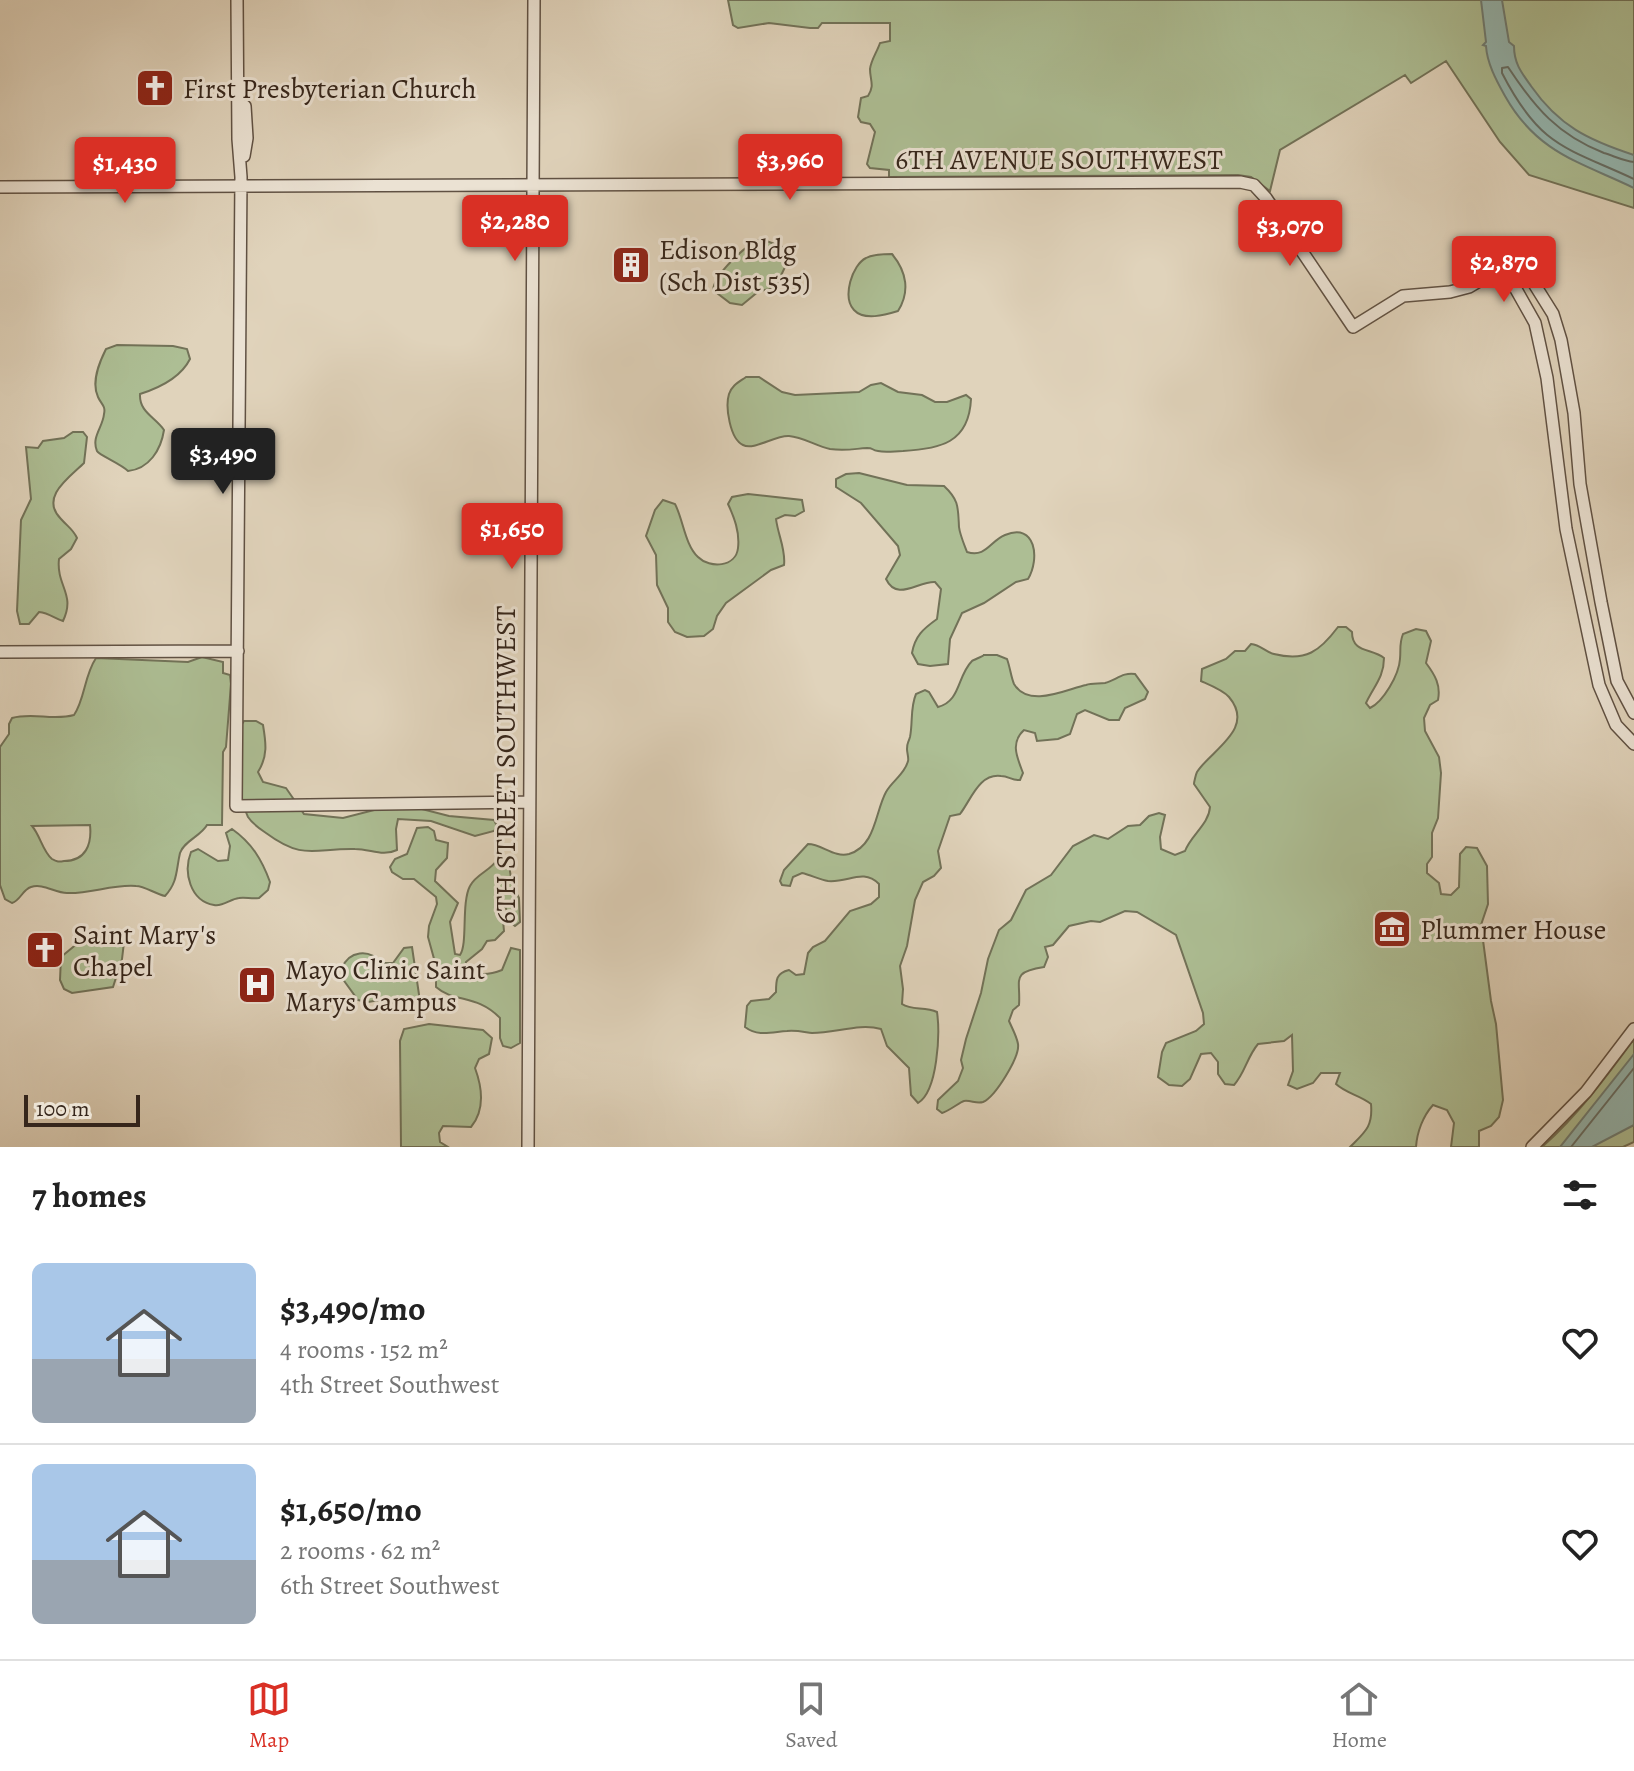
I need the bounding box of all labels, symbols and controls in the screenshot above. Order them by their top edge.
church icon: First Presbyterian Church [134,67,176,109]
place label: First Presbyterian Church [183,70,476,108]
pin: $3,960 [725,134,855,202]
pin: $1,430 [60,137,190,205]
street label: 6TH AVENUE SOUTHWEST [895,141,1223,179]
text: $3,960 [756,142,824,177]
text: $1,430 [93,145,157,180]
pin: $2,280 [450,195,580,263]
pin: $3,070 [1225,200,1355,268]
text: $2,280 [480,203,550,238]
text: $3,070 [1256,208,1324,243]
place label: Edison Bldg (Sch Dist 535) [659,231,810,301]
pin: $2,870 [1439,236,1569,304]
building icon: Edison Bldg (Sch Dist 535) [610,244,652,286]
text: $2,870 [1470,244,1538,279]
pin: $3,490 [158,428,288,496]
text: $3,490 [189,436,257,471]
pin: $1,650 [447,503,577,571]
text: $1,650 [480,511,544,546]
street label: 6TH STREET SOUTHWEST [487,606,525,924]
museum icon: Plummer House [1371,908,1413,950]
place label: Plummer House [1420,911,1606,949]
place label: Saint Mary's Chapel [73,916,216,986]
church icon: Saint Mary's Chapel [24,929,66,971]
place label: Mayo Clinic Saint Marys Campus [285,951,485,1021]
hospital icon: Mayo Clinic Saint Marys Campus [236,964,278,1006]
scale bar [24,1091,140,1127]
text: 100 m [36,1094,90,1124]
text: 7 homes [32,1172,147,1219]
icon: filters [1558,1173,1602,1217]
text: $3,490/mo [280,1285,426,1332]
icon: home [96,1295,192,1391]
icon: heart [1558,1321,1602,1365]
text: 4 rooms · 152 m² [280,1332,448,1367]
text: 4th Street Southwest [280,1367,499,1402]
text: $1,650/mo [280,1486,422,1533]
icon: home [96,1496,192,1592]
icon: heart [1558,1522,1602,1566]
text: 2 rooms · 62 m² [280,1533,440,1568]
text: 6th Street Southwest [280,1568,500,1603]
tab: Map [247,1677,291,1755]
tab: Saved [785,1677,837,1755]
tab: Home [1332,1677,1387,1755]

